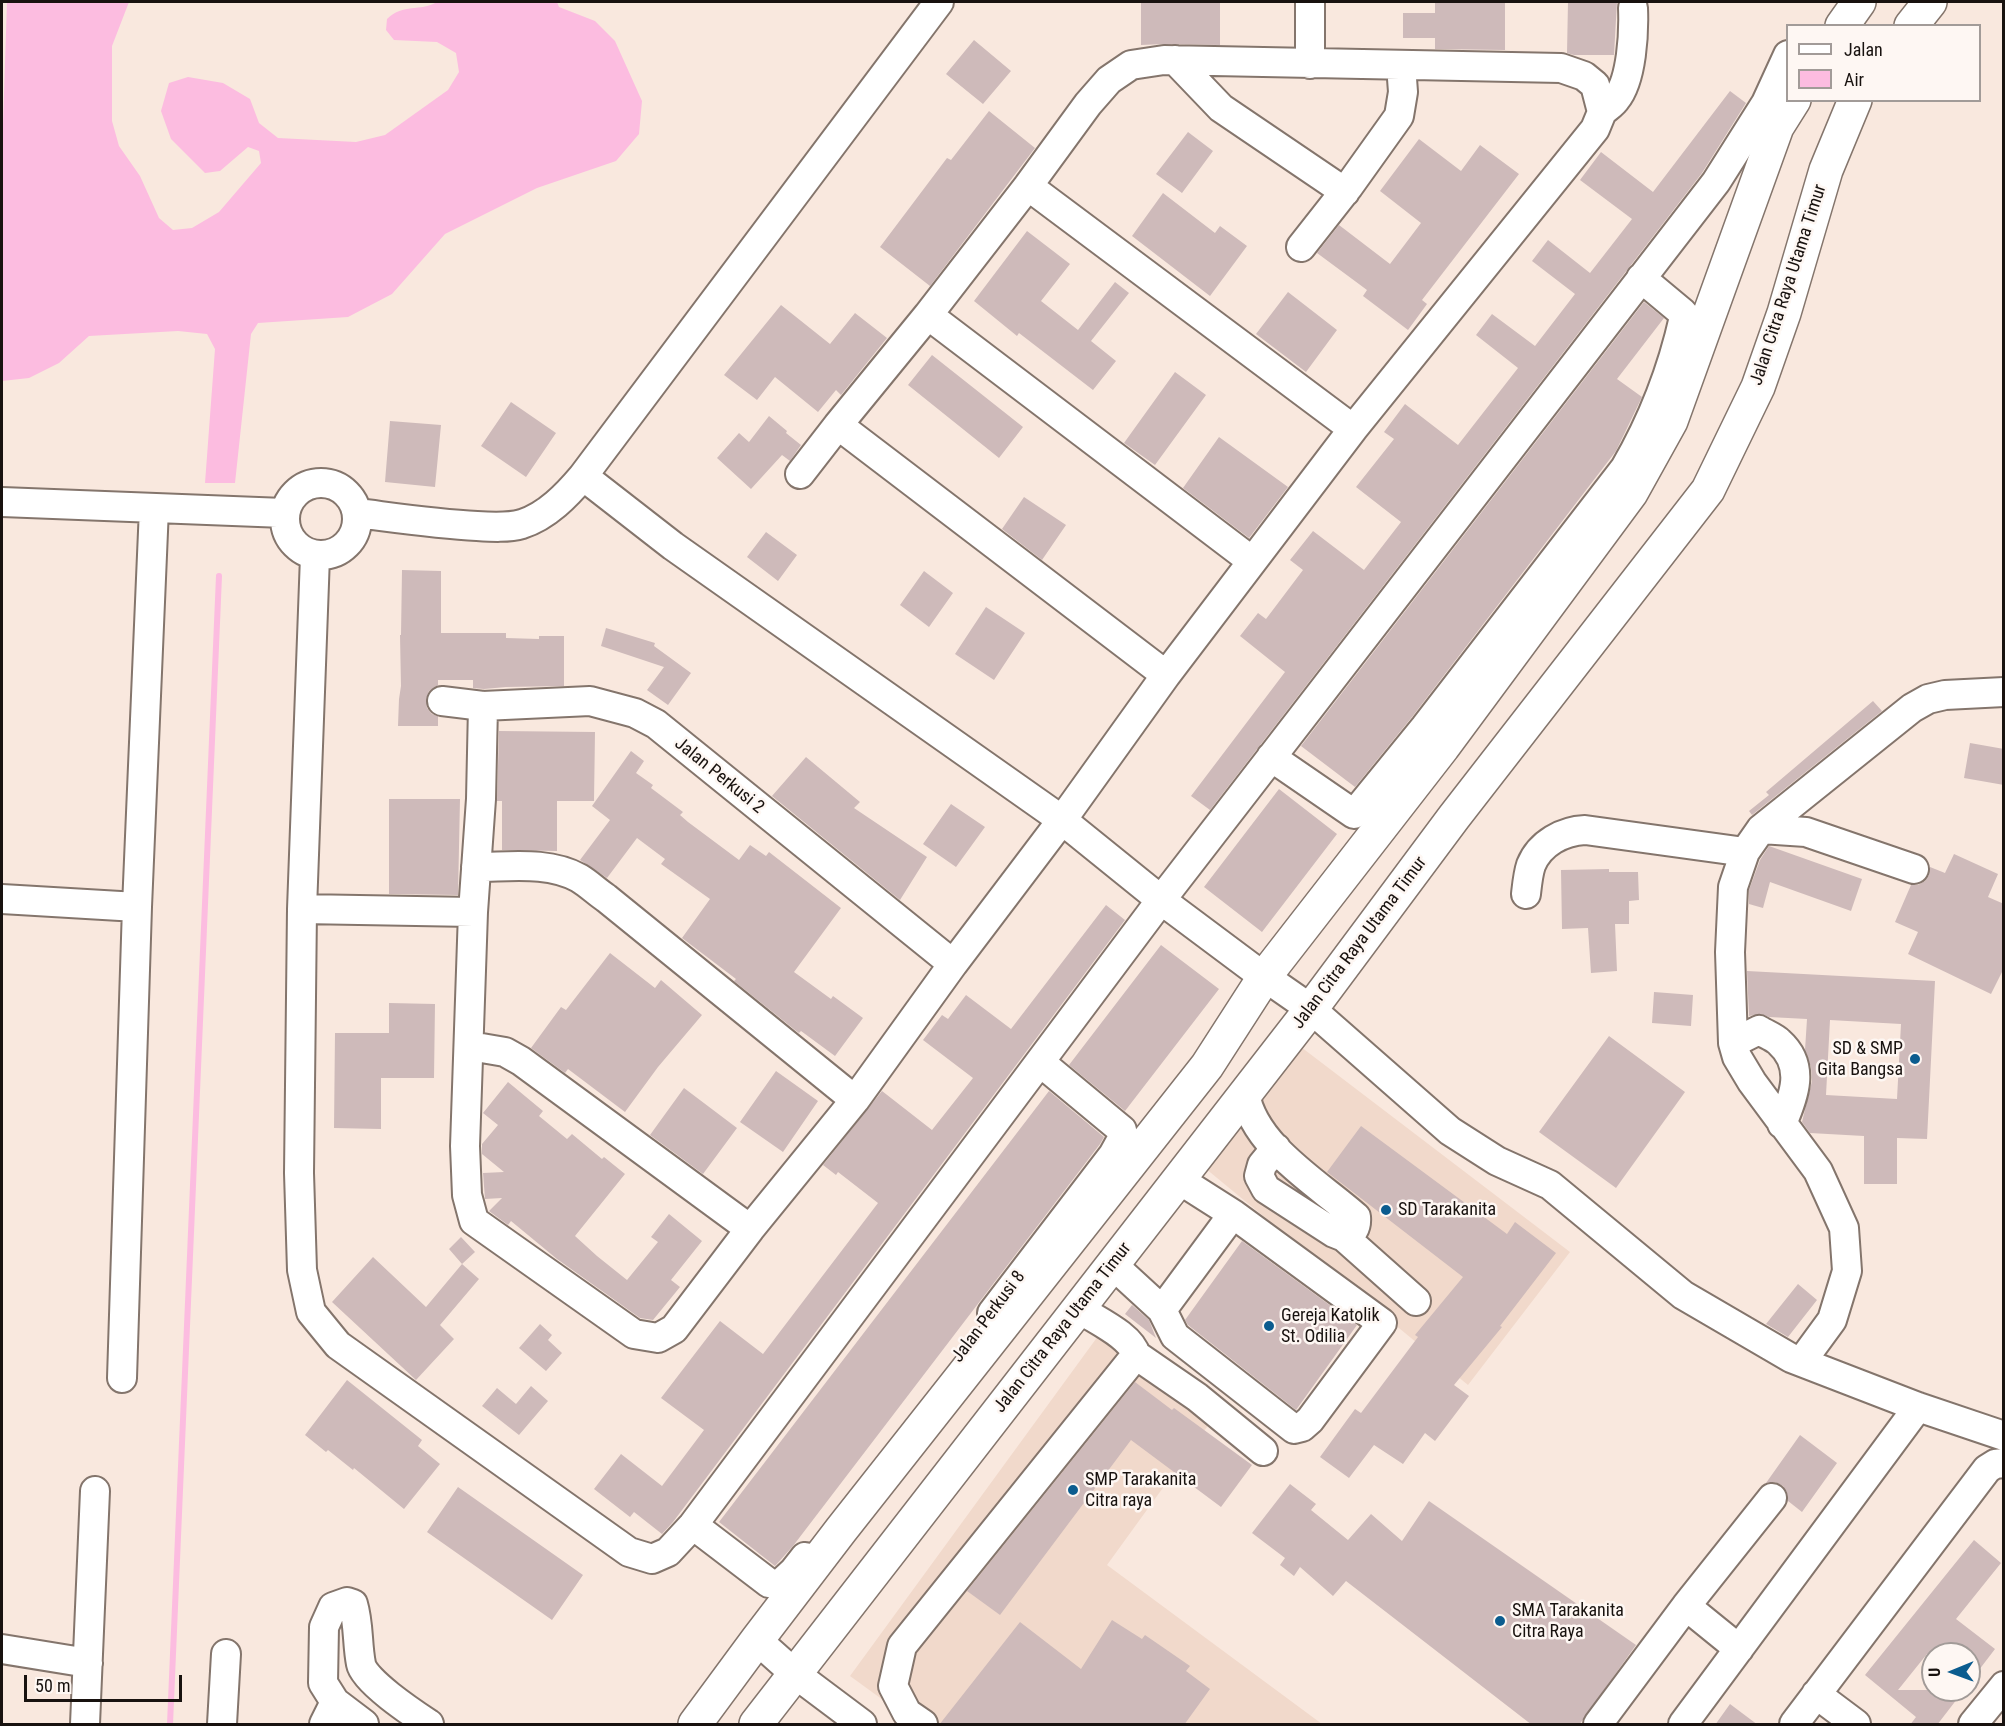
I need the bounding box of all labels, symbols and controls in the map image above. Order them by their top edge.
legend [1786,24,1981,102]
text: Jalan [1844,39,1883,60]
text: Air [1844,69,1864,90]
street label: Jalan Citra Raya Utama Timur [1746,182,1832,388]
street label: Jalan Perkusi 2 [670,733,768,819]
street label: Jalan Citra Raya Utama Timur [1288,853,1432,1033]
place label: SD & SMP Gita Bangsa [1817,1038,1903,1080]
marker: SD & SMP Gita Bangsa [1908,1052,1922,1066]
place label: SD Tarakanita [1398,1199,1496,1221]
marker: SD Tarakanita [1379,1203,1393,1217]
street label: Jalan Citra Raya Utama Timur [990,1239,1136,1417]
street label: Jalan Perkusi 8 [948,1267,1030,1367]
place label: Gereja Katolik St. Odilia [1281,1305,1380,1348]
marker: Gereja Katolik St. Odilia [1262,1319,1276,1333]
place label: SMP Tarakanita Citra raya [1085,1469,1196,1512]
marker: SMP Tarakanita Citra raya [1066,1483,1080,1497]
place label: SMA Tarakanita Citra Raya [1512,1600,1624,1642]
marker: SMA Tarakanita Citra Raya [1493,1614,1507,1628]
north arrow [1921,1642,1981,1702]
scale bar [27,1663,184,1701]
text: U [1925,1668,1944,1677]
text: 50 m [35,1675,70,1696]

